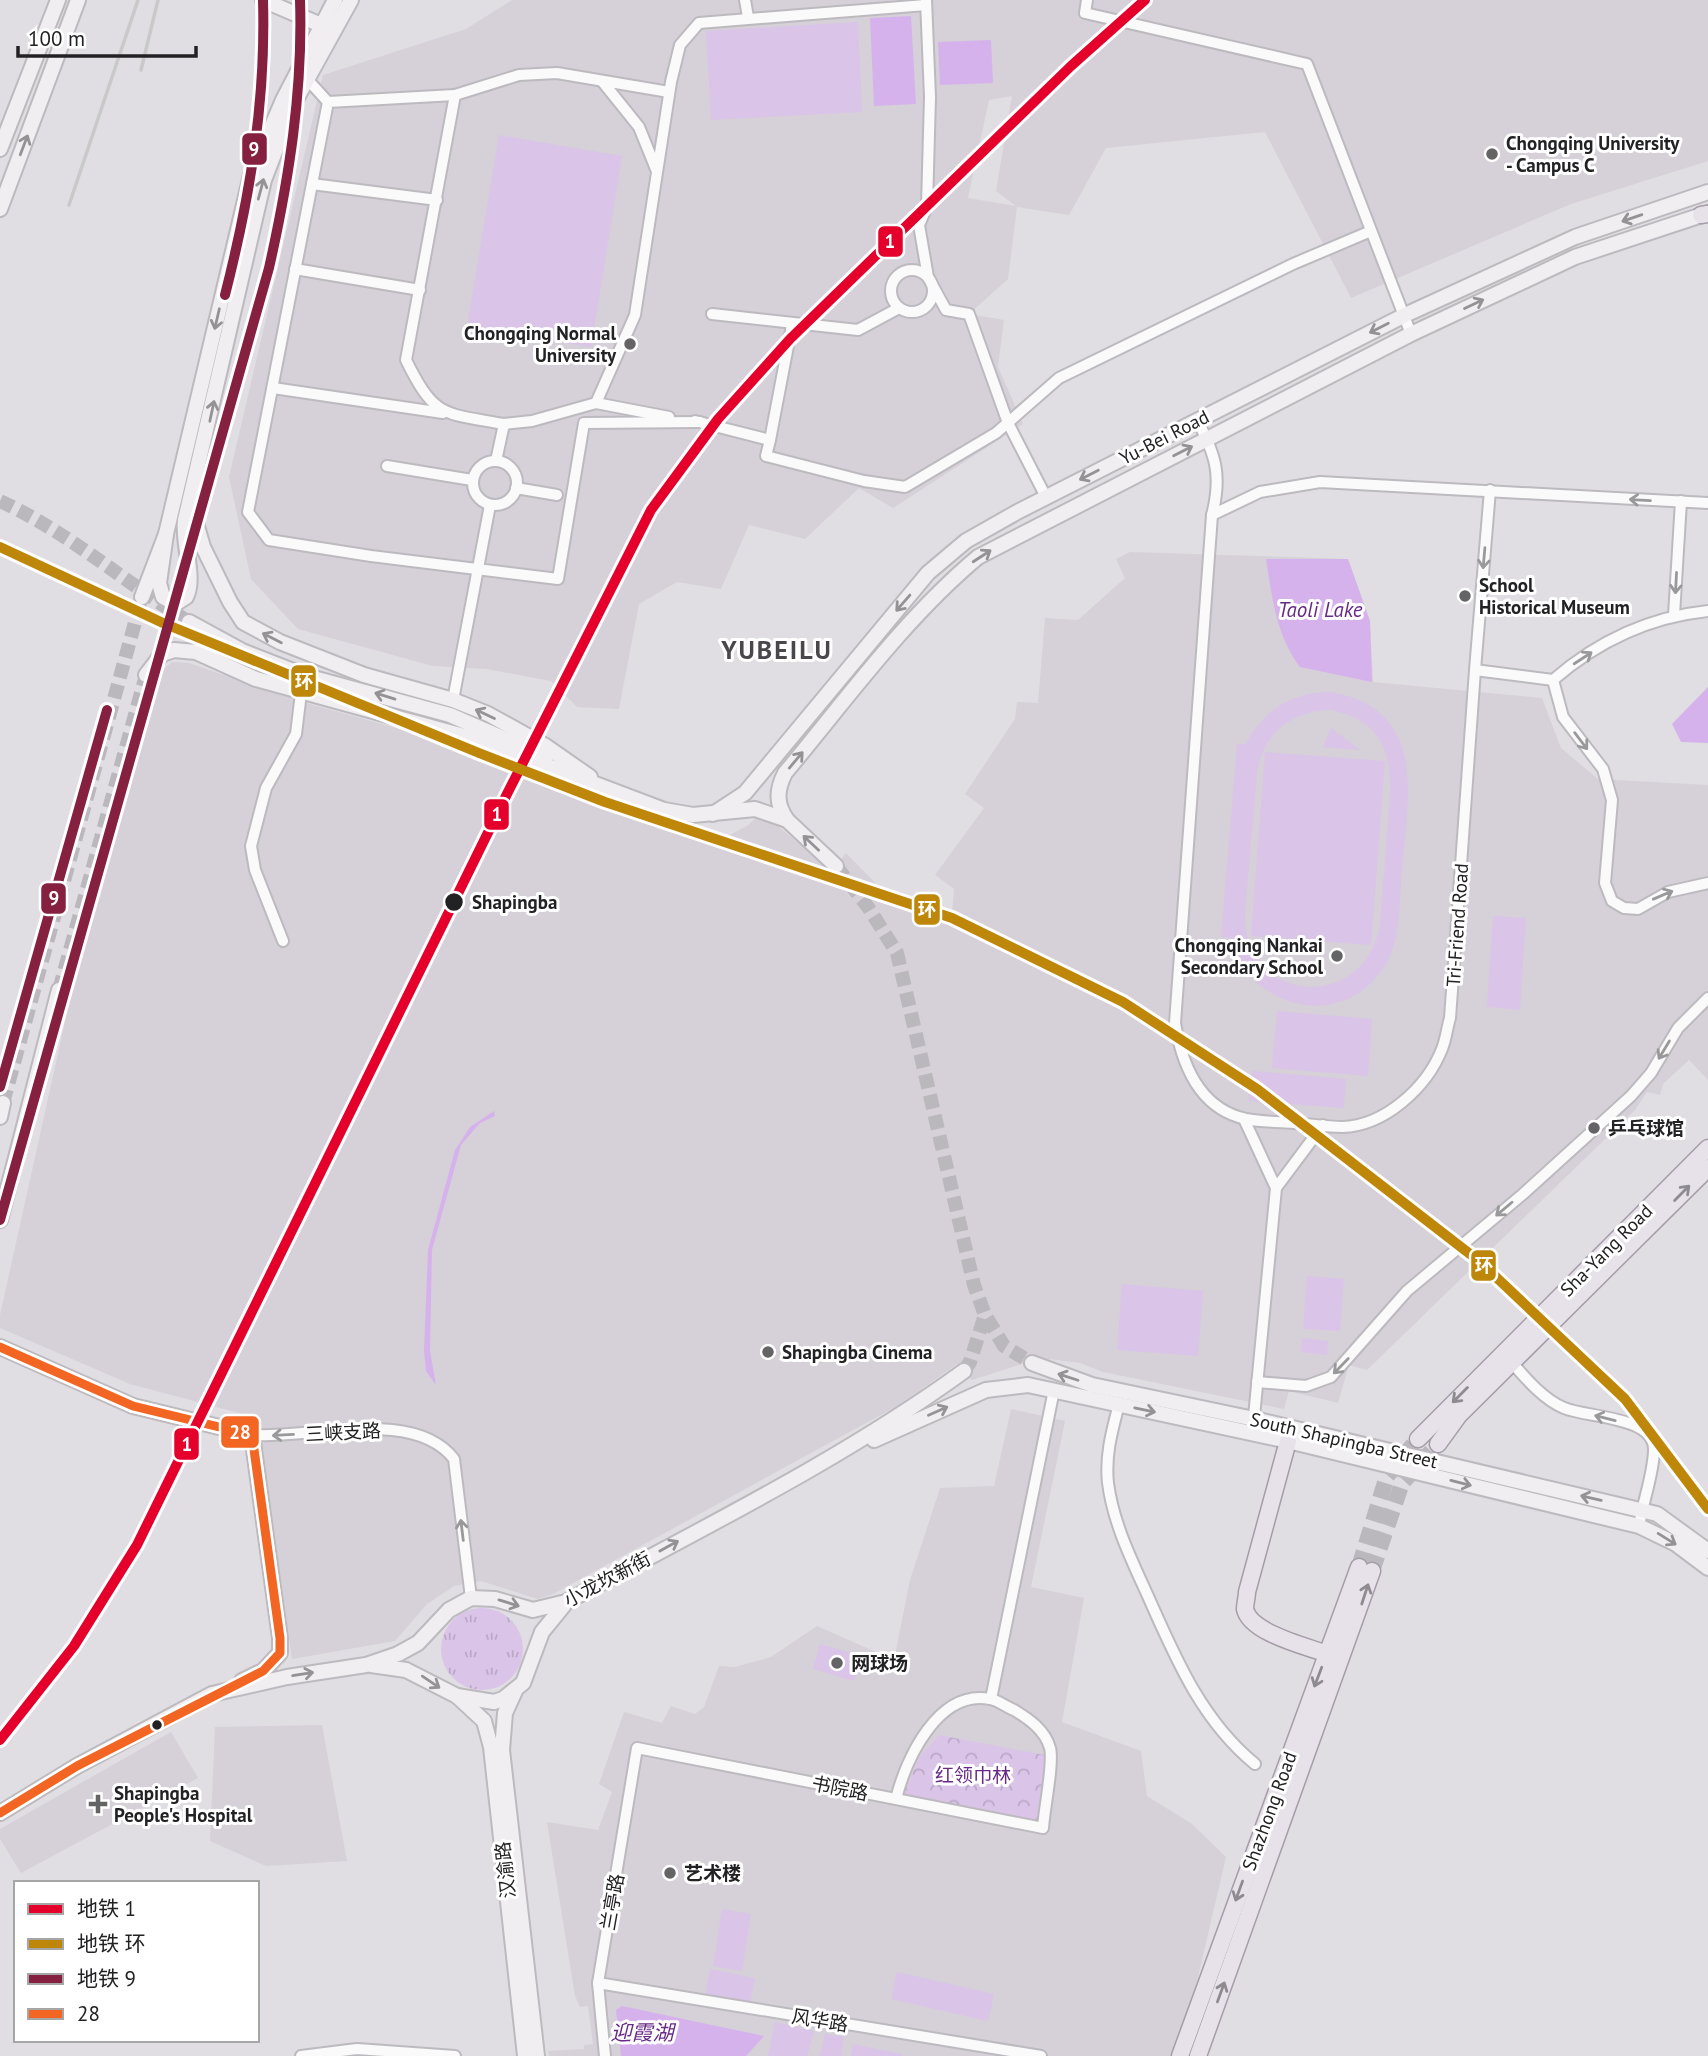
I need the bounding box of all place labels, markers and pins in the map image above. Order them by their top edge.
place label: Chongqing University - Campus C [1506,131,1680,177]
marker: Chongqing University - Campus C [1484,146,1500,162]
place label: Chongqing Normal University [464,321,617,367]
marker: Chongqing Normal University [622,336,638,352]
place label: School Historical Museum [1479,573,1630,619]
marker: School Historical Museum [1457,588,1473,604]
place label: Shapingba [472,890,557,914]
marker: Shapingba [443,891,465,913]
place label: Chongqing Nankai Secondary School [1175,933,1323,979]
marker: Chongqing Nankai Secondary School [1329,948,1345,964]
place label: 乒乓球馆 [1608,1116,1684,1140]
marker: 乒乓球馆 [1586,1120,1602,1136]
place label: Shapingba Cinema [782,1340,932,1364]
marker: Shapingba Cinema [760,1344,776,1360]
place label: 网球场 [851,1651,908,1675]
marker: 网球场 [829,1655,845,1671]
unlabelled marker [150,1718,164,1732]
place label: Shapingba People's Hospital [114,1781,253,1827]
marker: Shapingba People's Hospital [88,1794,108,1814]
place label: 艺术楼 [684,1861,741,1885]
marker: 艺术楼 [662,1865,678,1881]

